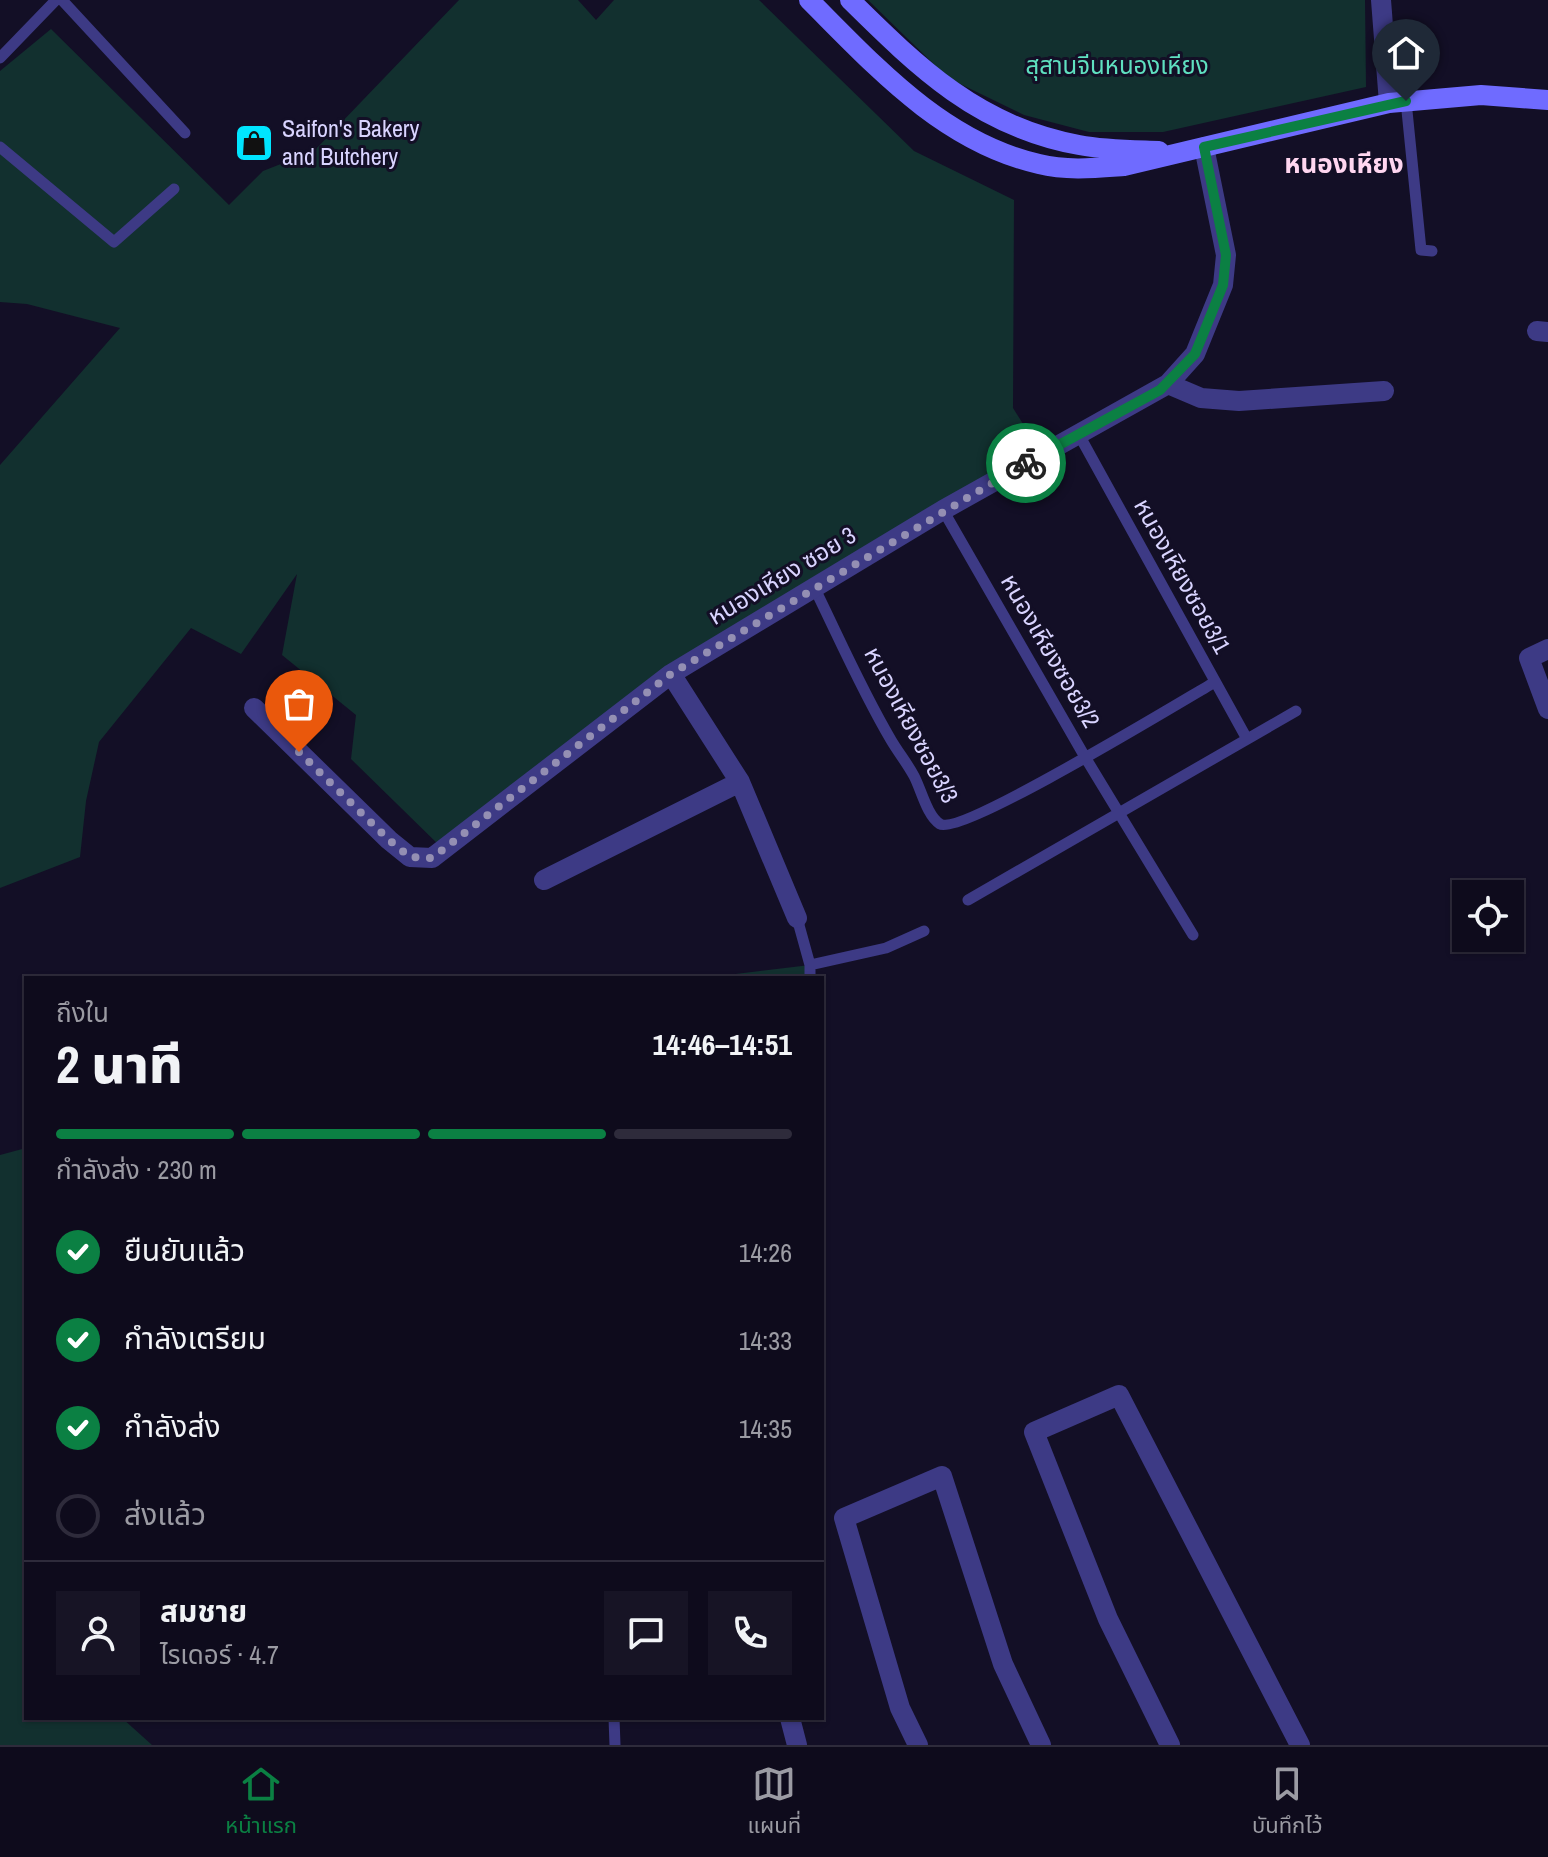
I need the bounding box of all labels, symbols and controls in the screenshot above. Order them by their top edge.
pin [1372,19,1440,101]
icon: home [1384,31,1428,75]
park label: สุสานจีนหนองเหียง [1025,49,1209,81]
place label: Saifon's Bakery and Butchery [282,112,419,172]
shop icon: Saifon's Bakery and Butchery [233,122,275,164]
district label: หนองเหียง [1284,146,1404,181]
courier [986,423,1066,503]
icon: bike [1004,441,1048,485]
street label: หนองเหียงซอย3/1 [1127,492,1239,659]
street label: หนองเหียง ซอย 3 [702,518,861,632]
street label: หนองเหียงซอย3/2 [994,568,1108,733]
street label: หนองเหียงซอย3/3 [857,641,967,808]
pin [265,670,333,752]
icon: bag [277,682,321,726]
map controls [1452,880,1524,952]
button: locate [1452,880,1524,952]
text: ถึงใน [56,995,109,1030]
text: 14:46–14:51 [653,1024,792,1064]
text: 2 นาที [56,1029,183,1099]
text: กำลังส่ง · 230 m [56,1152,217,1187]
icon: check [56,1230,100,1274]
text: ยืนยันแล้ว [124,1230,245,1270]
text: 14:26 [739,1235,792,1270]
icon: check [56,1318,100,1362]
text: กำลังเตรียม [124,1318,266,1358]
text: 14:33 [739,1323,792,1358]
icon: check [56,1406,100,1450]
text: กำลังส่ง [124,1406,221,1446]
text: 14:35 [739,1411,792,1446]
text: ส่งแล้ว [124,1494,206,1534]
button: person [56,1591,140,1675]
text: สมชาย [160,1591,247,1631]
button: chat [604,1591,688,1675]
button: phone [708,1591,792,1675]
text: ไรเดอร์ · 4.7 [160,1637,279,1672]
tab: หน้าแรก [225,1762,297,1843]
tab: แผนที่ [748,1762,801,1843]
tab: บันทึกไว้ [1252,1762,1323,1843]

